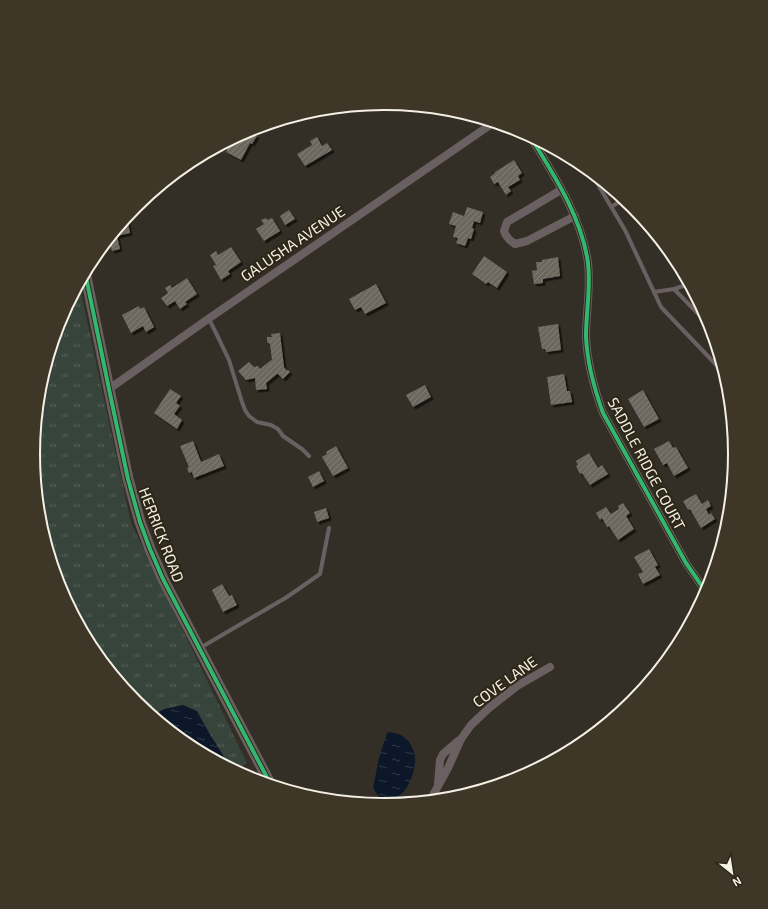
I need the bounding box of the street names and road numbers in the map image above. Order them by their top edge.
street label: GALUSHA AVENUE [237,202,348,285]
street label: SADDLE RIDGE COURT [604,394,690,533]
street label: HERRICK ROAD [136,485,188,585]
street label: COVE LANE [469,652,540,711]

